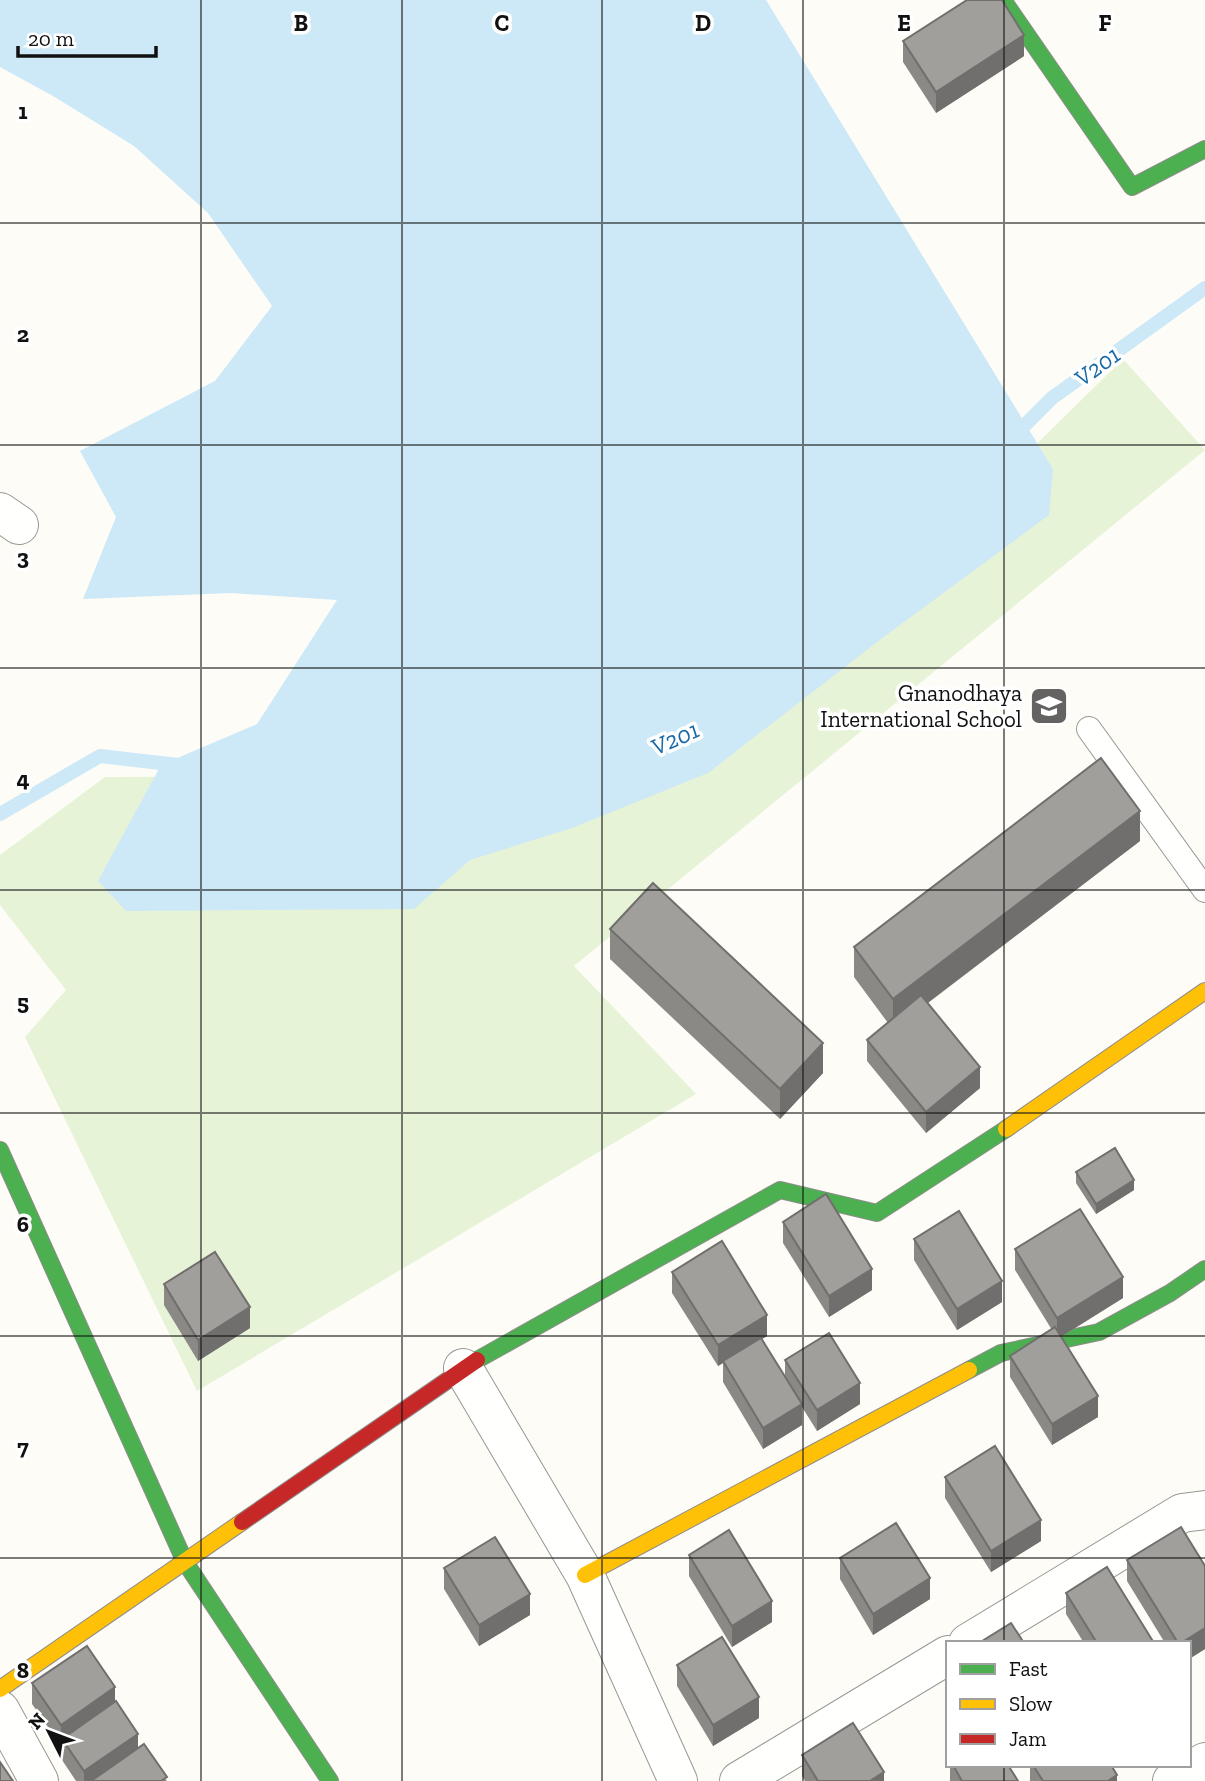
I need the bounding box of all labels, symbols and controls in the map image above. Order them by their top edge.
text: B [294,9,308,37]
text: C [495,9,509,37]
text: D [695,9,711,37]
text: E [897,9,911,37]
text: F [1098,9,1112,37]
scale bar [18,14,156,58]
text: 20 m [28,26,74,51]
text: 1 [18,97,28,125]
text: 2 [17,320,29,348]
water label: V201 [1068,340,1126,392]
text: 3 [17,543,29,571]
place label: Gnanodhaya International School [820,679,1022,733]
school or university icon: Gnanodhaya International School [1028,685,1070,727]
water label: V201 [646,715,704,761]
text: 4 [16,765,30,793]
text: 5 [17,988,29,1016]
text: 6 [17,1210,29,1238]
text: 7 [17,1433,29,1461]
legend [946,1641,1191,1767]
text: 8 [17,1656,29,1684]
text: Fast [1009,1656,1048,1681]
text: Slow [1009,1691,1052,1716]
north arrow [14,1697,84,1767]
text: N [23,1708,50,1734]
text: Jam [1009,1726,1046,1751]

